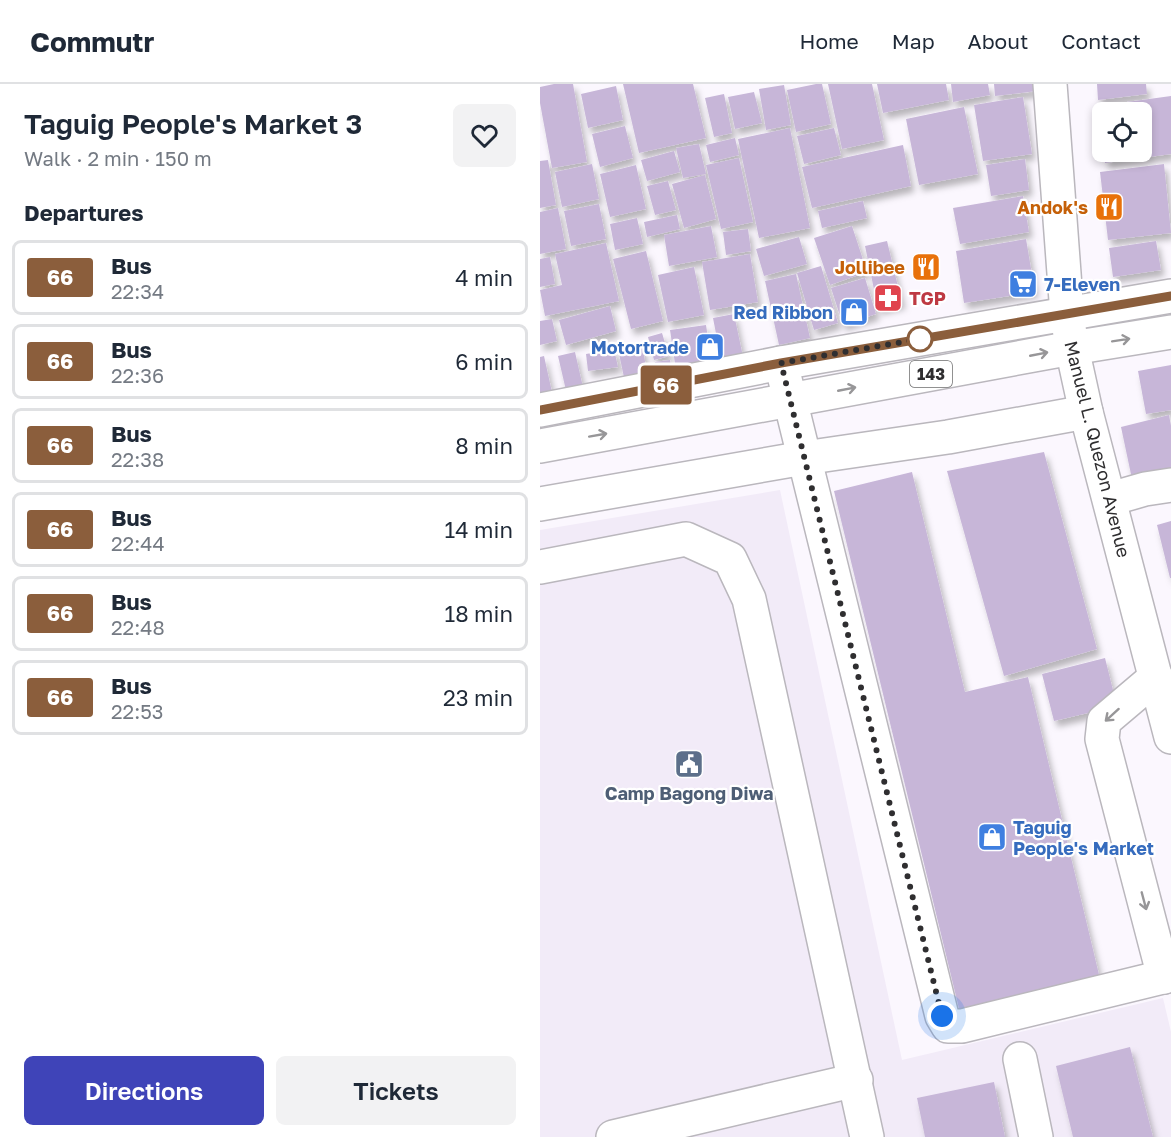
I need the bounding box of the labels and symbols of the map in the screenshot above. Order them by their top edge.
restaurant icon: Andok's [1093,191,1125,223]
place label: Andok's [1017,196,1088,218]
restaurant icon: Jollibee [910,251,942,283]
place label: Jollibee [835,256,905,278]
supermarket icon: 7-Eleven [1007,268,1039,300]
place label: 7-Eleven [1044,273,1120,295]
pharmacy icon: TGP [872,282,904,314]
place label: TGP [909,287,946,309]
shop icon: Red Ribbon [838,296,870,328]
place label: Red Ribbon [733,301,833,323]
unlabelled marker [907,326,933,352]
shop icon: Motortrade [694,331,726,363]
one-way arrow [1111,334,1131,345]
place label: Motortrade [591,336,689,358]
street label: Manuel L. Quezon Avenue [1060,338,1136,560]
one-way arrow [1028,348,1048,359]
road number: 143 [910,361,952,387]
line badge: 66 [639,366,693,404]
one-way arrow [837,384,856,395]
one-way arrow [587,429,607,440]
one-way arrow [1104,708,1119,722]
public building icon: Camp Bagong Diwa [673,748,705,780]
place label: Camp Bagong Diwa [605,782,773,804]
place label: Taguig People's Market [1013,816,1154,859]
shop icon: Taguig People's Market [976,821,1008,853]
one-way arrow [1139,891,1151,910]
your location [927,1001,957,1031]

